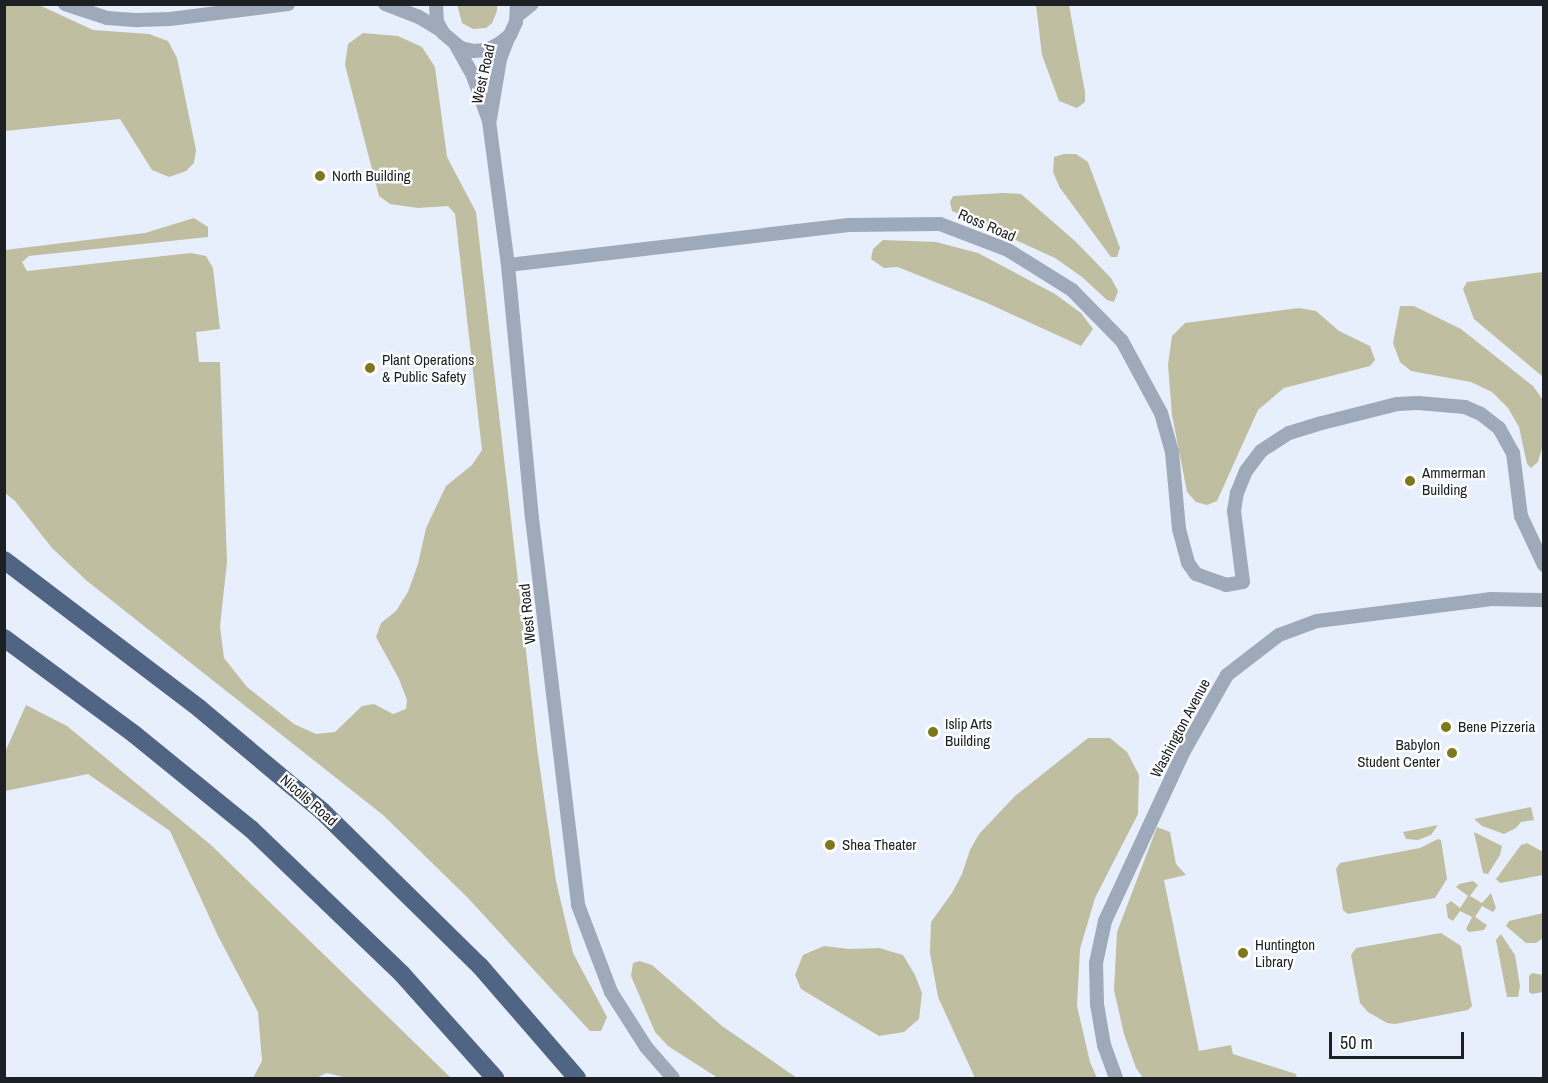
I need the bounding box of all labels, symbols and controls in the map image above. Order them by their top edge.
street label: West Road [467,42,499,106]
place label: North Building [332,167,411,185]
marker: North Building [313,169,327,183]
street label: Ross Road [955,205,1019,245]
place label: Plant Operations & Public Safety [382,350,474,385]
marker: Plant Operations & Public Safety [363,361,377,375]
place label: Ammerman Building [1422,463,1486,498]
marker: Ammerman Building [1403,474,1417,488]
street label: West Road [515,583,539,645]
street label: Washington Avenue [1146,675,1214,781]
place label: Islip Arts Building [945,714,993,749]
place label: Bene Pizzeria [1458,718,1535,736]
marker: Bene Pizzeria [1439,720,1453,734]
marker: Islip Arts Building [926,725,940,739]
place label: Babylon Student Center [1357,735,1440,770]
marker: Babylon Student Center [1445,746,1459,760]
street label: Nicolls Road [277,770,341,830]
place label: Shea Theater [842,836,917,854]
marker: Shea Theater [823,838,837,852]
place label: Huntington Library [1255,935,1315,970]
marker: Huntington Library [1236,946,1250,960]
scale bar [1332,1020,1467,1058]
text: 50 m [1340,1030,1373,1055]

